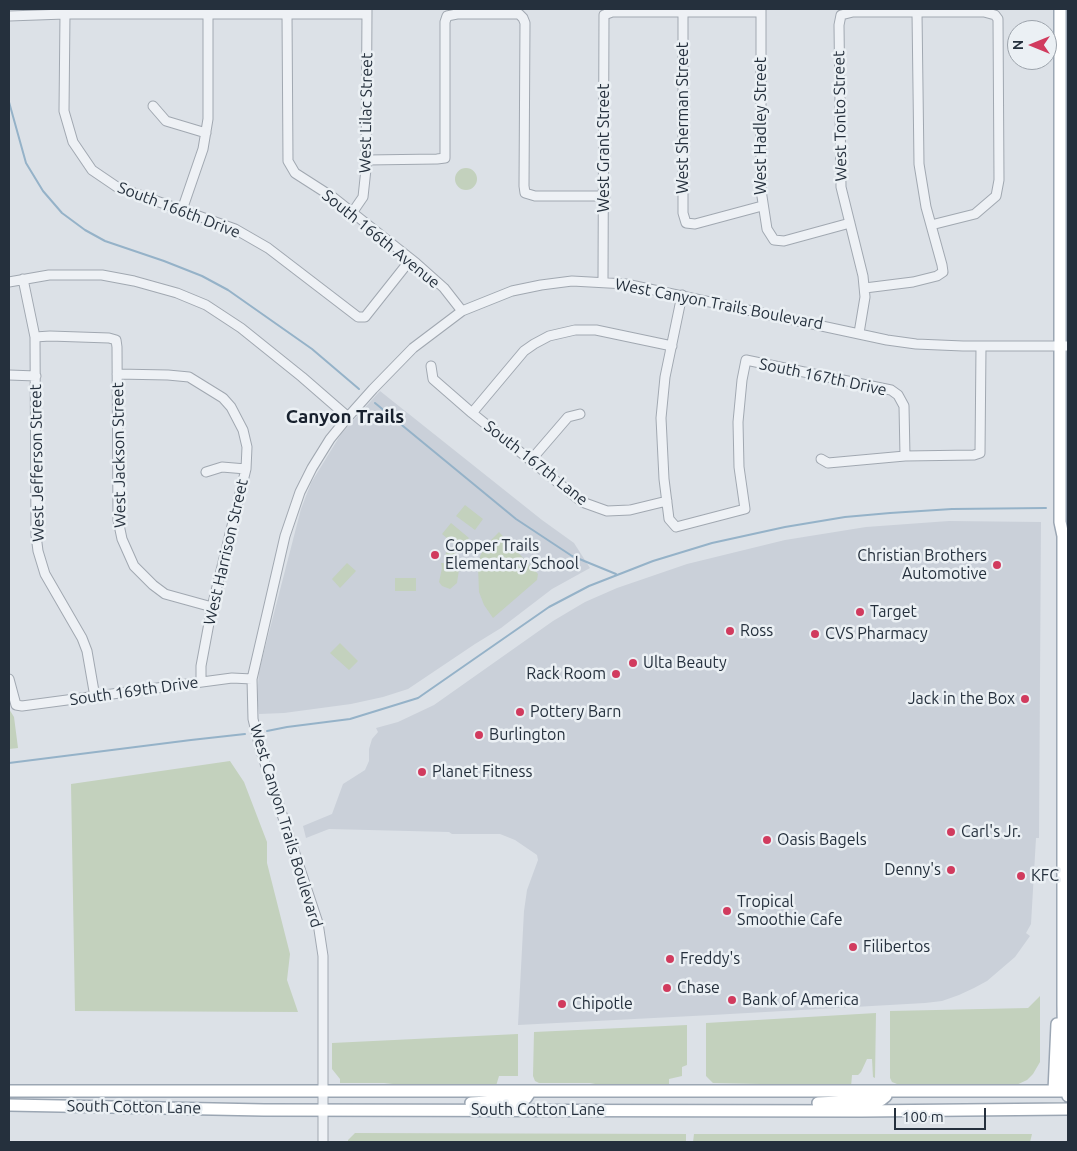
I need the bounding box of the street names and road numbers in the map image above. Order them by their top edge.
street label: West Sherman Street [673,42,693,194]
street label: West Tonto Street [829,50,851,182]
street label: West Lilac Street [355,53,377,173]
street label: West Hadley Street [751,57,771,195]
street label: West Grant Street [594,84,614,212]
street label: South 166th Drive [115,178,243,242]
street label: South 166th Avenue [318,186,444,292]
street label: West Canyon Trails Boulevard [613,274,825,334]
street label: South 167th Drive [757,354,889,400]
street label: West Jackson Street [108,382,130,528]
street label: West Jefferson Street [26,384,48,542]
street label: South 167th Lane [480,417,592,509]
street label: West Harrison Street [200,477,252,627]
street label: South 169th Drive [68,672,200,710]
street label: West Canyon Trails Boulevard [246,722,326,930]
street label: South Cotton Lane [67,1096,201,1118]
street label: South Cotton Lane [471,1100,605,1120]

